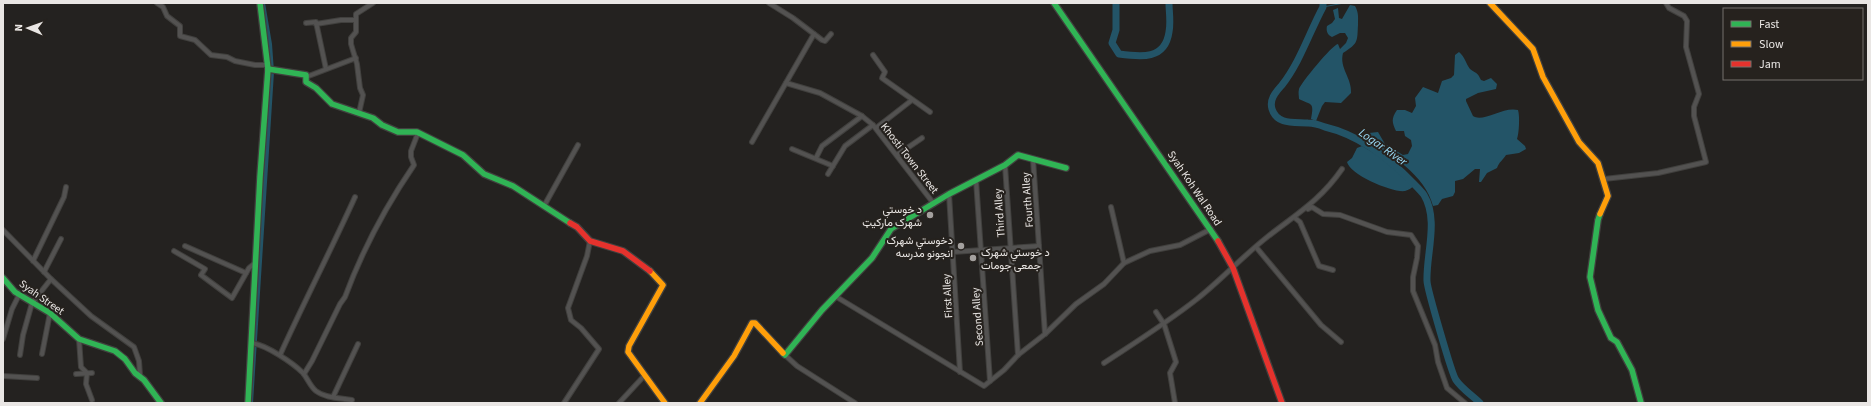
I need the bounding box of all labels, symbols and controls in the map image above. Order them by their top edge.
north arrow [8,8,48,48]
legend [1723,8,1863,80]
text: Fast [1759,16,1779,33]
text: N [11,24,26,32]
text: Slow [1759,36,1784,53]
text: Jam [1759,56,1781,73]
street label: Khosti Town Street [877,120,942,197]
water label: Logar River [1355,125,1411,171]
street label: Syah Koh Wal Road [1164,148,1225,229]
street label: Fourth Alley [1018,172,1037,228]
street label: Third Alley [990,188,1009,238]
place label: د خوستي شهرک مارکیټ [862,202,922,230]
marker: د خوستي شهرک مارکیټ [925,210,935,220]
place label: دخوستي شهرک انجونو مدرسه [887,233,953,261]
marker: دخوستي شهرک انجونو مدرسه [956,241,966,251]
place label: د خوستي شهرک جمعی جومات [981,245,1050,273]
marker: د خوستي شهرک جمعی جومات [968,253,978,263]
street label: First Alley [939,273,956,319]
street label: Syah Street [16,276,68,319]
street label: Second Alley [968,287,987,347]

